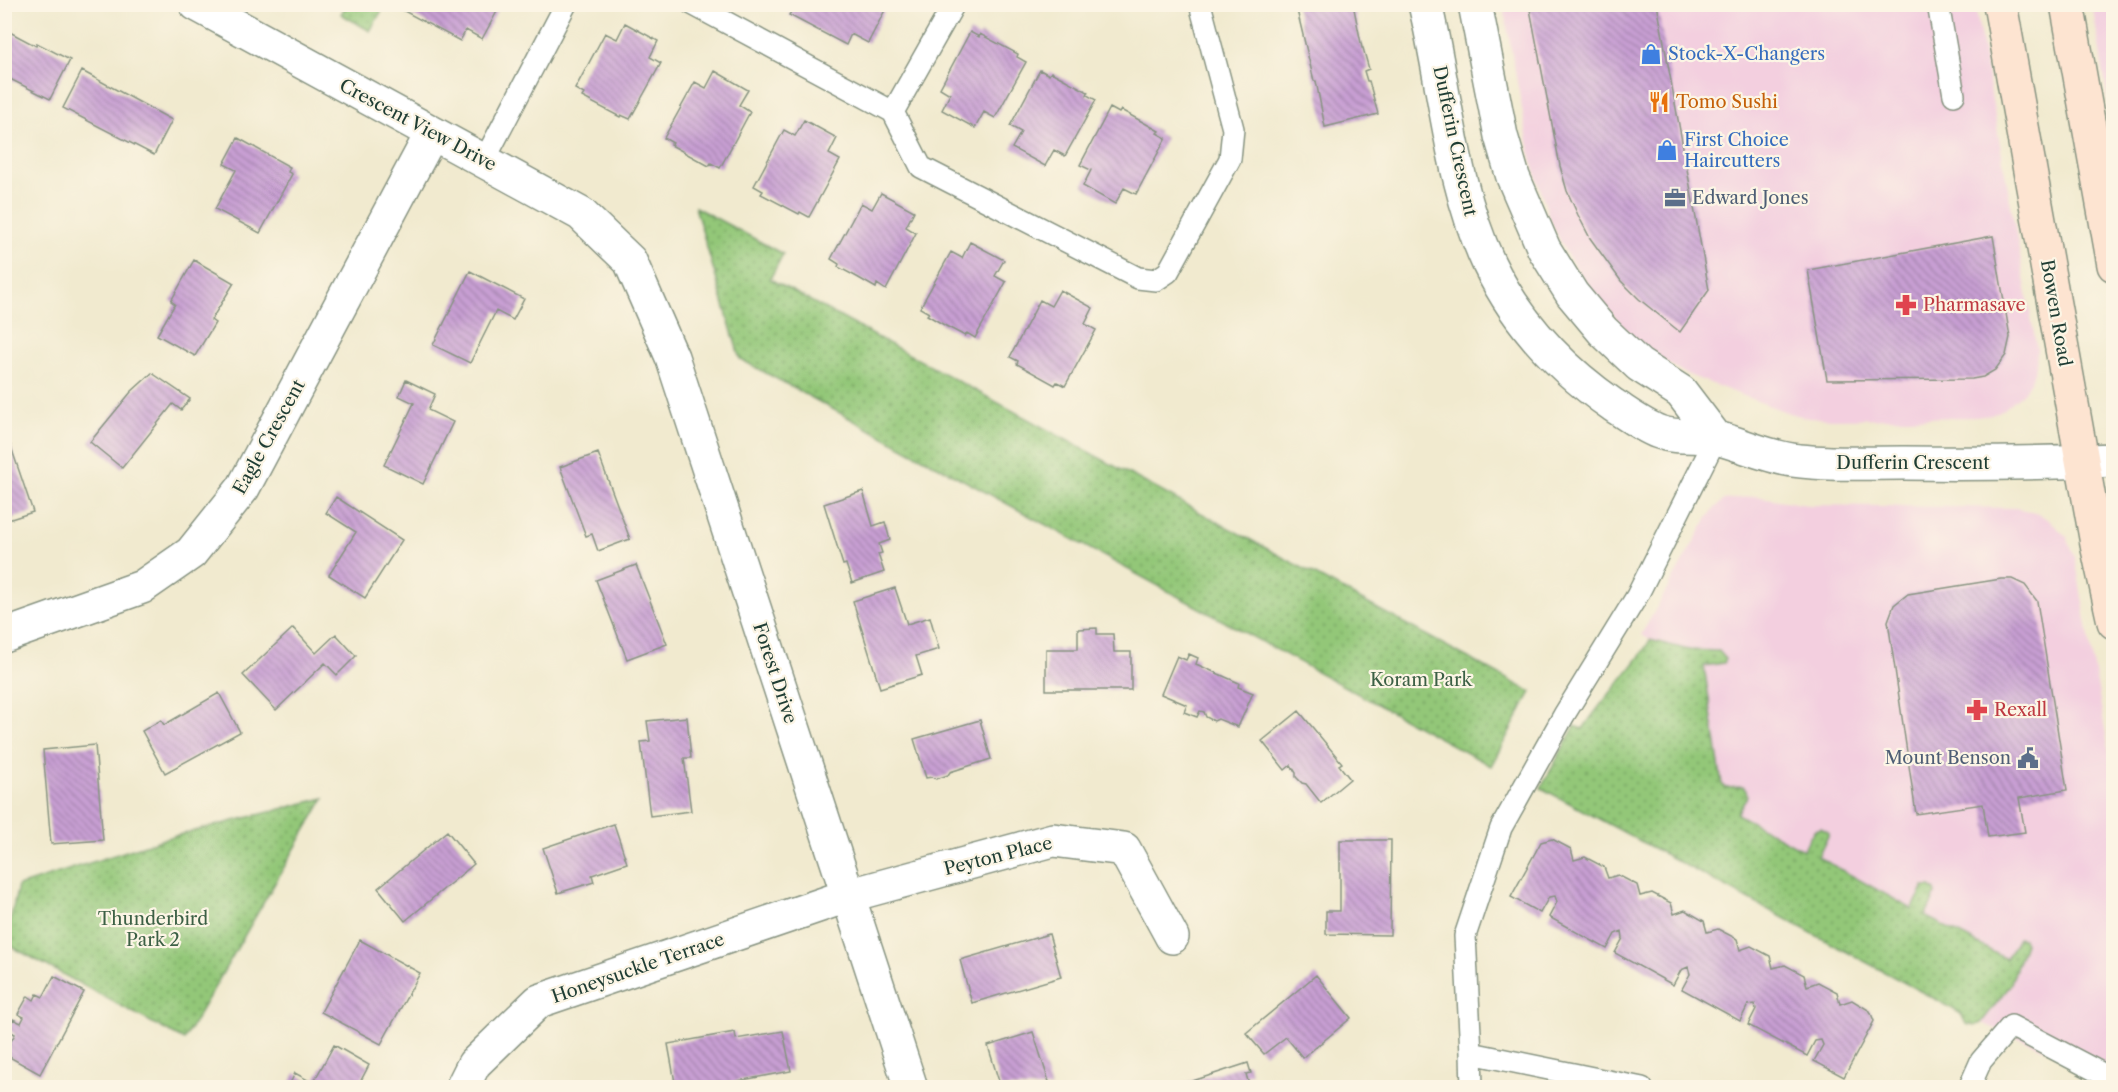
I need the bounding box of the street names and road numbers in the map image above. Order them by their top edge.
street label: Dufferin Crescent [1428,64,1482,219]
street label: Crescent View Drive [336,74,500,176]
street label: Bowen Road [2036,258,2076,368]
street label: Eagle Crescent [228,375,310,498]
street label: Dufferin Crescent [1836,452,1990,474]
street label: Forest Drive [748,620,802,726]
street label: Peyton Place [942,832,1054,880]
street label: Honeysuckle Terrace [549,928,727,1008]

